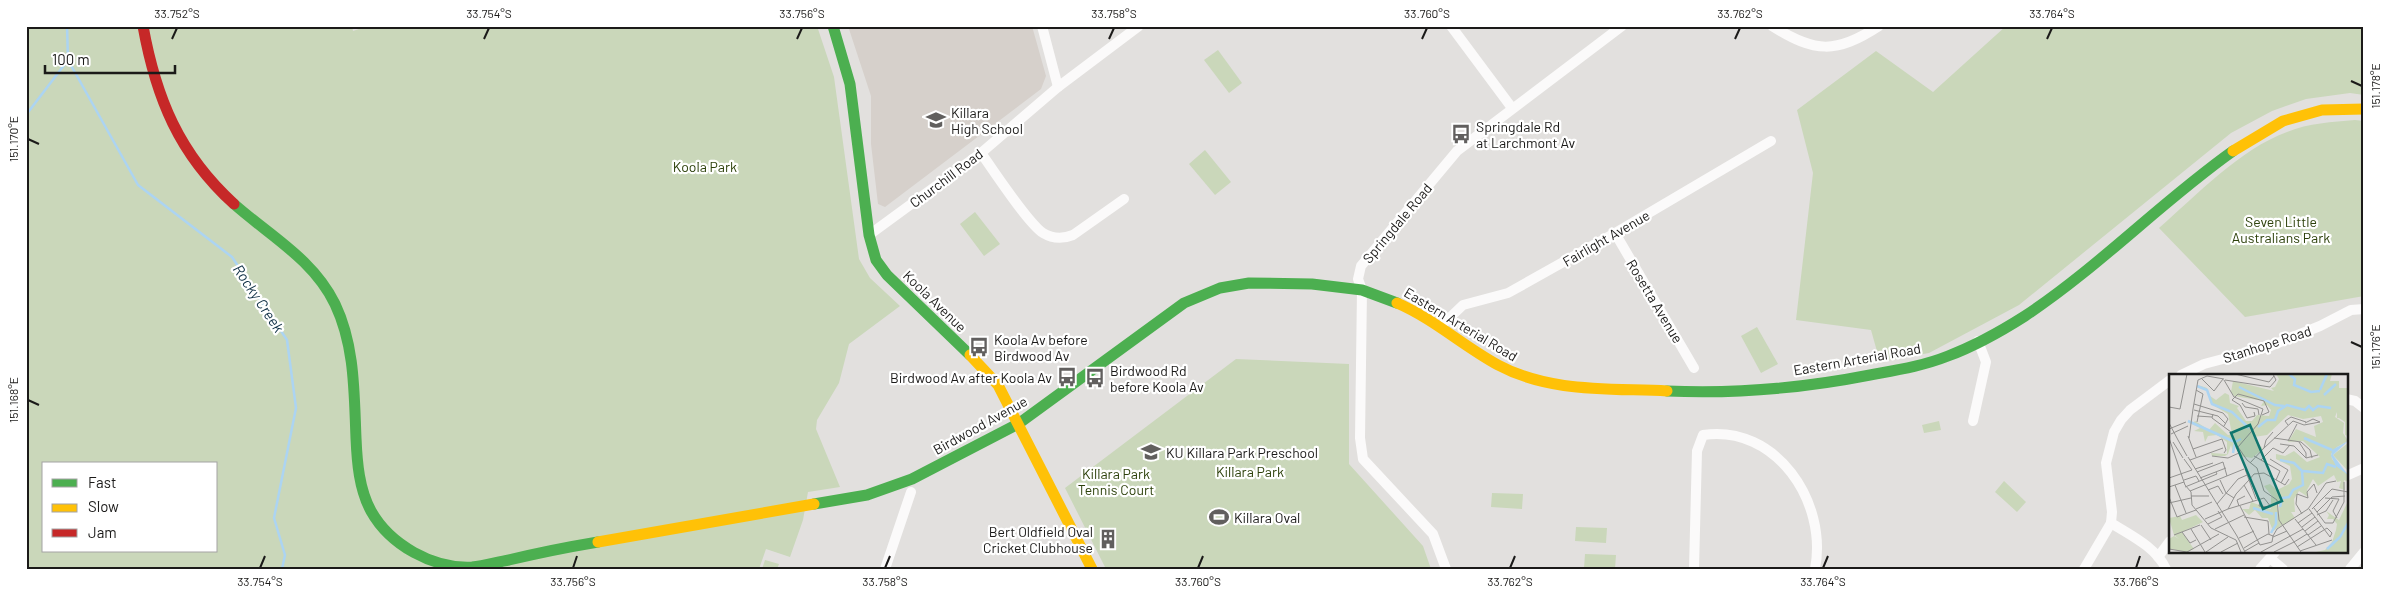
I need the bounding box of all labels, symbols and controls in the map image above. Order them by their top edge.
text: 33.752°S [154,6,200,20]
text: 33.754°S [466,6,512,20]
text: 33.756°S [779,6,825,20]
text: 33.758°S [1091,6,1137,20]
text: 33.760°S [1404,6,1450,20]
text: 33.762°S [1717,6,1763,20]
text: 33.764°S [2029,6,2075,20]
scale bar [45,42,175,74]
text: 100 m [52,50,90,68]
text: 151.178°E [2368,63,2382,109]
place label: Killara High School [951,104,1023,137]
school or university icon: Killara High School [925,109,947,131]
text: 151.170°E [6,116,20,162]
place label: Springdale Rd at Larchmont Av [1476,118,1576,151]
bus stop icon: Springdale Rd at Larchmont Av [1450,123,1472,145]
street label: Churchill Road [906,145,986,211]
park label: Koola Park [673,158,737,175]
street label: Springdale Road [1359,180,1435,266]
street label: Fairlight Avenue [1560,206,1652,270]
park label: Seven Little Australians Park [2232,213,2330,246]
street label: Rosetta Avenue [1623,256,1687,346]
water label: Rocky Creek [230,261,289,336]
street label: Koola Avenue [900,267,970,335]
street label: Eastern Arterial Road [1401,283,1521,365]
street label: Stanhope Road [2221,322,2313,366]
text: 151.176°E [2368,324,2382,370]
place label: Koola Av before Birdwood Av [994,331,1088,364]
bus stop icon: Koola Av before Birdwood Av [968,336,990,358]
street label: Eastern Arterial Road [1792,339,1922,379]
place label: Birdwood Rd before Koola Av [1110,362,1204,395]
bus stop icon: Birdwood Av after Koola Av [1056,366,1078,388]
bus stop icon: Birdwood Rd before Koola Av [1084,367,1106,389]
place label: Birdwood Av after Koola Av [890,369,1052,386]
inset map [2169,374,2348,552]
text: 151.168°E [6,377,20,423]
street label: Birdwood Avenue [930,392,1030,458]
school or university icon: KU Killara Park Preschool [1140,441,1162,463]
place label: KU Killara Park Preschool [1166,444,1318,461]
legend [42,462,218,552]
park label: Killara Park [1216,463,1284,480]
park label: Killara Park Tennis Court [1078,465,1154,498]
text: Fast [88,473,116,491]
text: Slow [88,497,119,515]
sports icon: Killara Oval [1208,506,1230,528]
place label: Killara Oval [1234,509,1300,526]
text: Jam [88,523,117,541]
place label: Bert Oldfield Oval Cricket Clubhouse [983,523,1093,556]
building icon: Bert Oldfield Oval Cricket Clubhouse [1097,528,1119,550]
text: 33.754°S [237,574,283,588]
text: 33.756°S [550,574,596,588]
text: 33.758°S [862,574,908,588]
text: 33.760°S [1175,574,1221,588]
text: 33.762°S [1487,574,1533,588]
text: 33.764°S [1800,574,1846,588]
text: 33.766°S [2113,574,2159,588]

